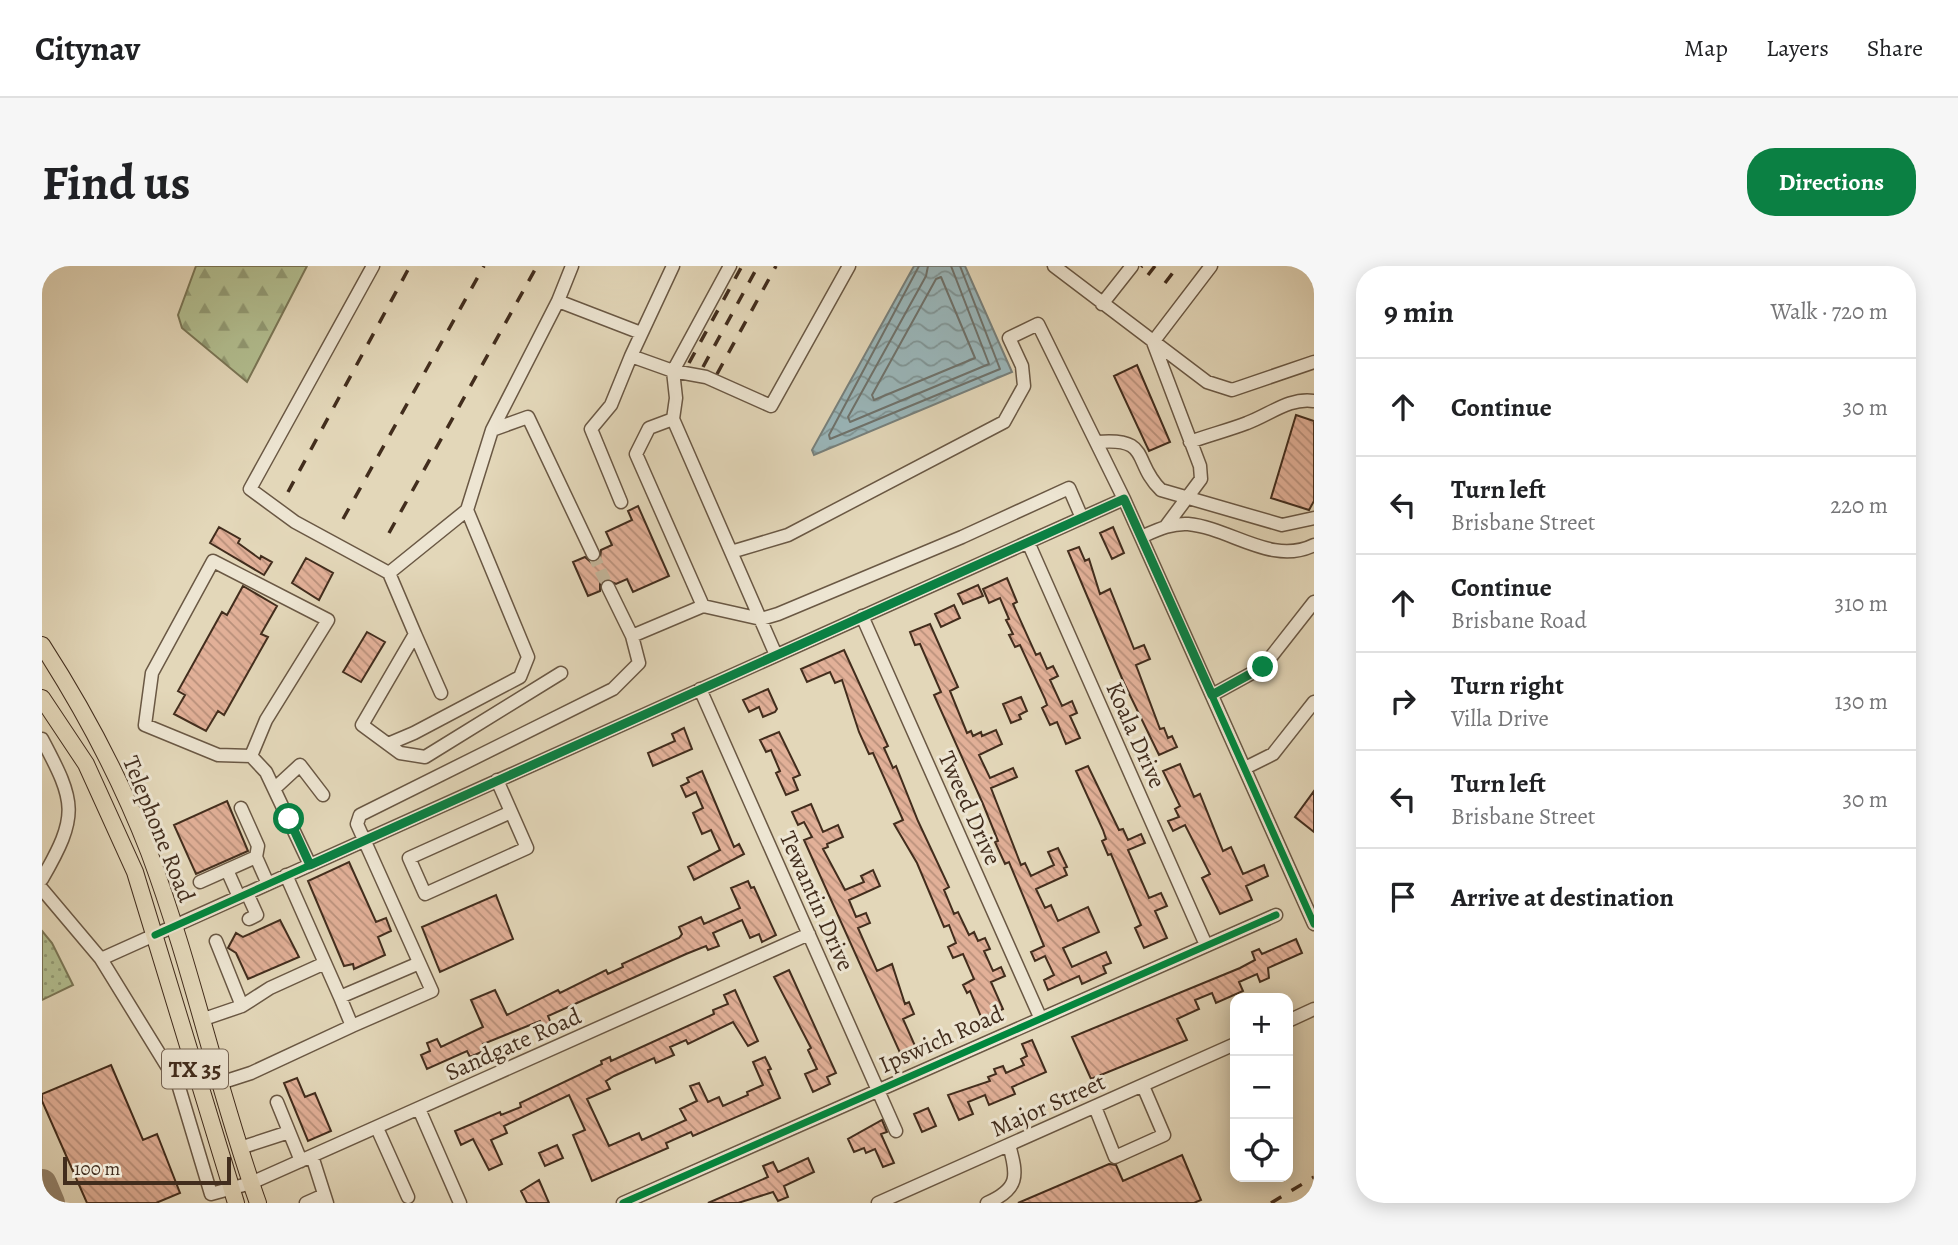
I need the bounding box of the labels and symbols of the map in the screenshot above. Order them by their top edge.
route end [1247,651,1278,682]
street label: Koala Drive [1098,677,1174,793]
street label: Tweed Drive [931,746,1009,870]
street label: Telephone Road [115,751,203,907]
route start [273,803,304,834]
street label: Tewantin Drive [772,826,862,976]
street label: Ipswich Road [874,997,1008,1081]
street label: Sandgate Road [440,1000,586,1088]
road number: TX 35 [162,1049,228,1088]
street label: Major Street [986,1066,1110,1144]
scale bar [63,1154,231,1186]

